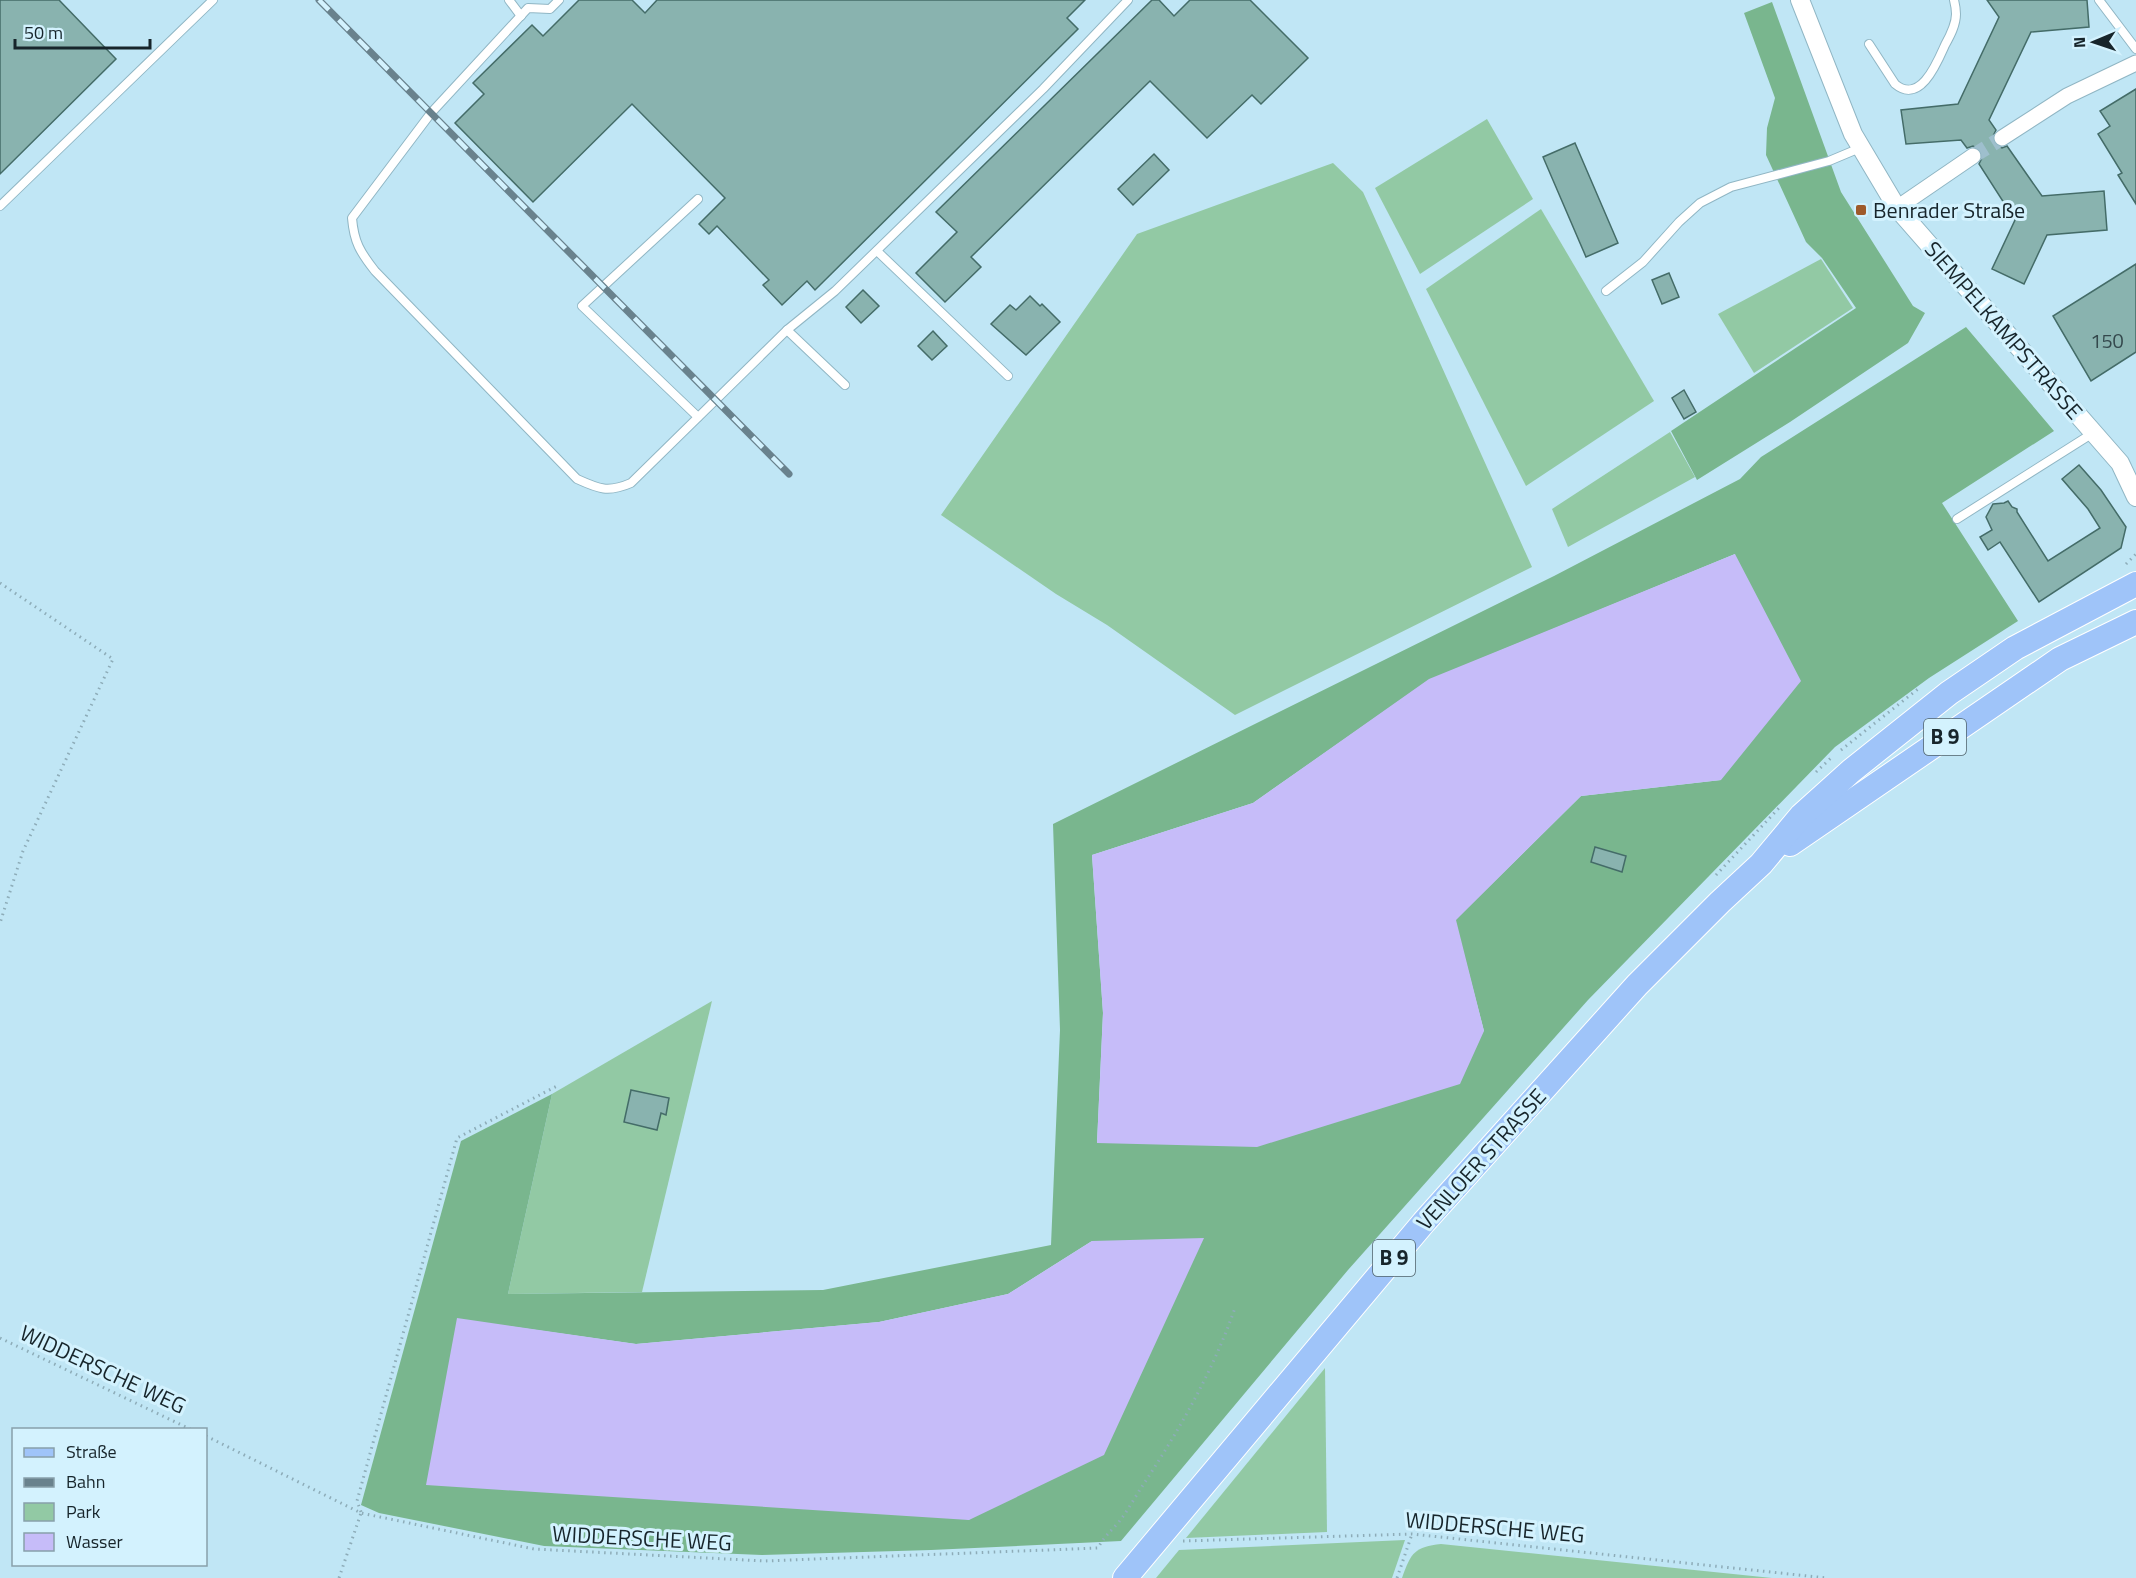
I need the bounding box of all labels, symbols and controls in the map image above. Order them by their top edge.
scale bar [15,12,150,50]
north arrow [2064,12,2124,72]
text: 50 m [24,19,63,46]
text: N [2067,37,2091,48]
place label: Benrader Straße [1873,193,2025,227]
marker: Benrader Straße [1854,203,1868,217]
street label: SIEMPELKAMPSTRASSE [1917,233,2091,427]
house number: 150 [2090,325,2124,356]
road number: B 9 [1924,719,1966,755]
street label: VENLOER STRASSE [1408,1080,1554,1238]
road number: B 9 [1373,1240,1415,1276]
street label: WIDDERSCHE WEG [14,1316,192,1422]
legend [12,1428,207,1566]
text: Straße [66,1438,117,1465]
text: Bahn [66,1468,105,1495]
text: Park [66,1498,101,1525]
street label: WIDDERSCHE WEG [1404,1502,1586,1552]
street label: WIDDERSCHE WEG [551,1516,733,1560]
text: Wasser [66,1528,123,1555]

